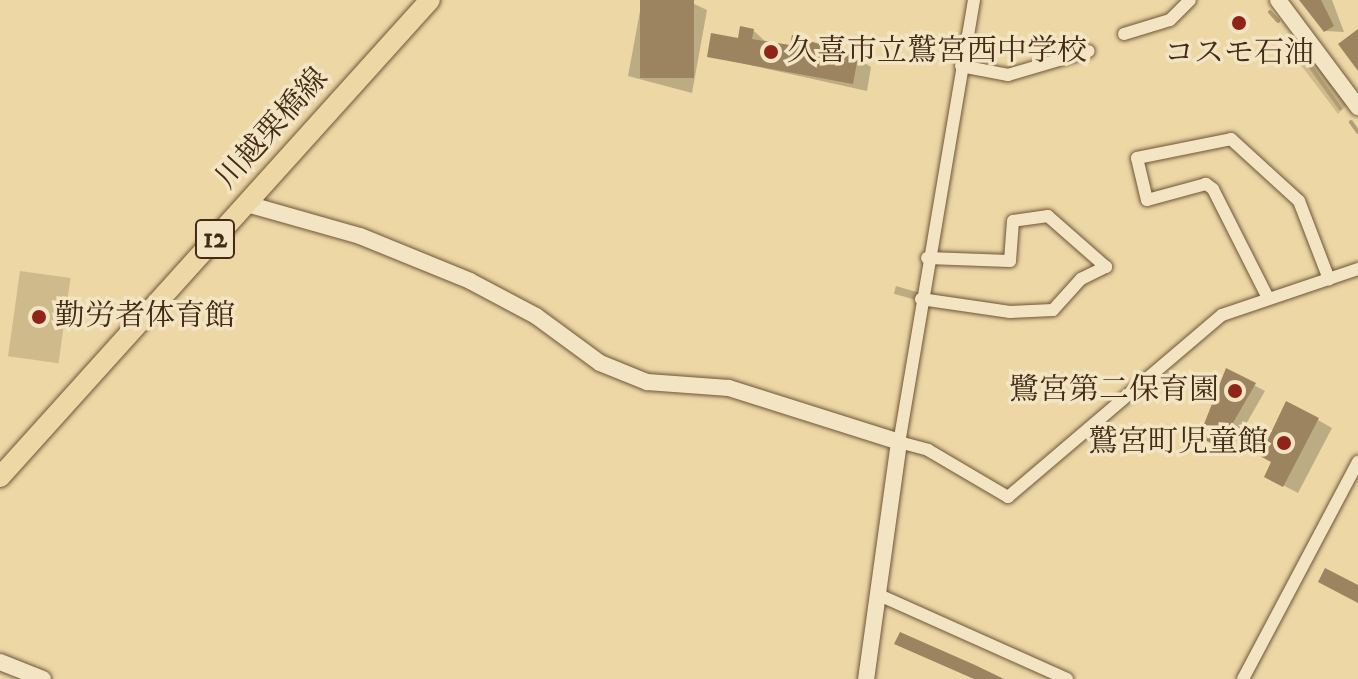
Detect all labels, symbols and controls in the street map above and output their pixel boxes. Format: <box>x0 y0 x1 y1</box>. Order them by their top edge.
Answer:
marker: コスモ石油 <box>1230 14 1248 32</box>
place label: 久喜市立鷲宮西中学校 <box>787 34 1087 70</box>
place label: コスモ石油 <box>1164 36 1314 72</box>
marker: 久喜市立鷲宮西中学校 <box>762 43 780 61</box>
street label: 川越栗橋線 <box>209 61 337 197</box>
road number: 12 <box>193 215 237 263</box>
place label: 勤労者体育館 <box>55 299 235 335</box>
marker: 勤労者体育館 <box>30 308 48 326</box>
place label: 鷺宮第二保育園 <box>1009 373 1219 409</box>
marker: 鷺宮第二保育園 <box>1226 382 1244 400</box>
place label: 鷲宮町児童館 <box>1088 425 1268 461</box>
marker: 鷲宮町児童館 <box>1275 434 1293 452</box>

